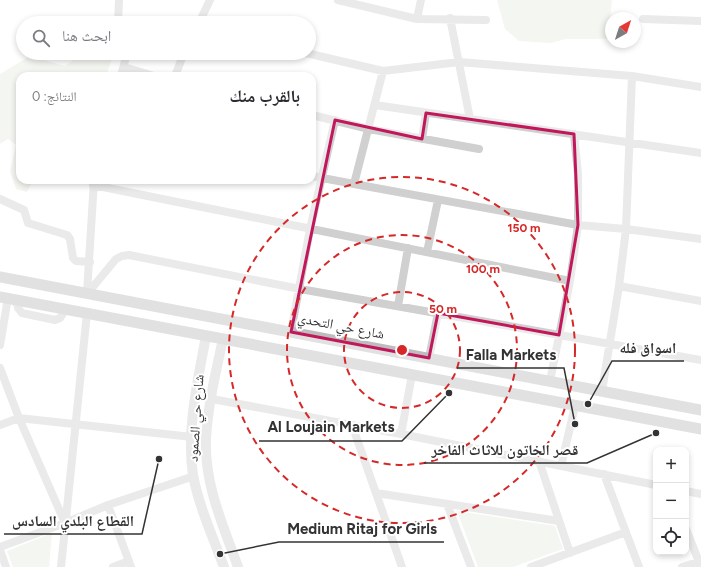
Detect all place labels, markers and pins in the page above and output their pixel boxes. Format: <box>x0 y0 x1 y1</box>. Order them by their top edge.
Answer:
callout: اسواق فله <box>612 334 684 361</box>
callout: Falla Markets <box>457 341 564 368</box>
centre of rings <box>395 343 409 357</box>
callout: Al Loujain Markets <box>259 414 402 441</box>
callout: قصر الخاتون للاثاث الفاخر <box>424 436 587 463</box>
callout: القطاع البلدي السادس <box>4 507 142 534</box>
callout: Medium Ritaj for Girls <box>279 515 444 542</box>

